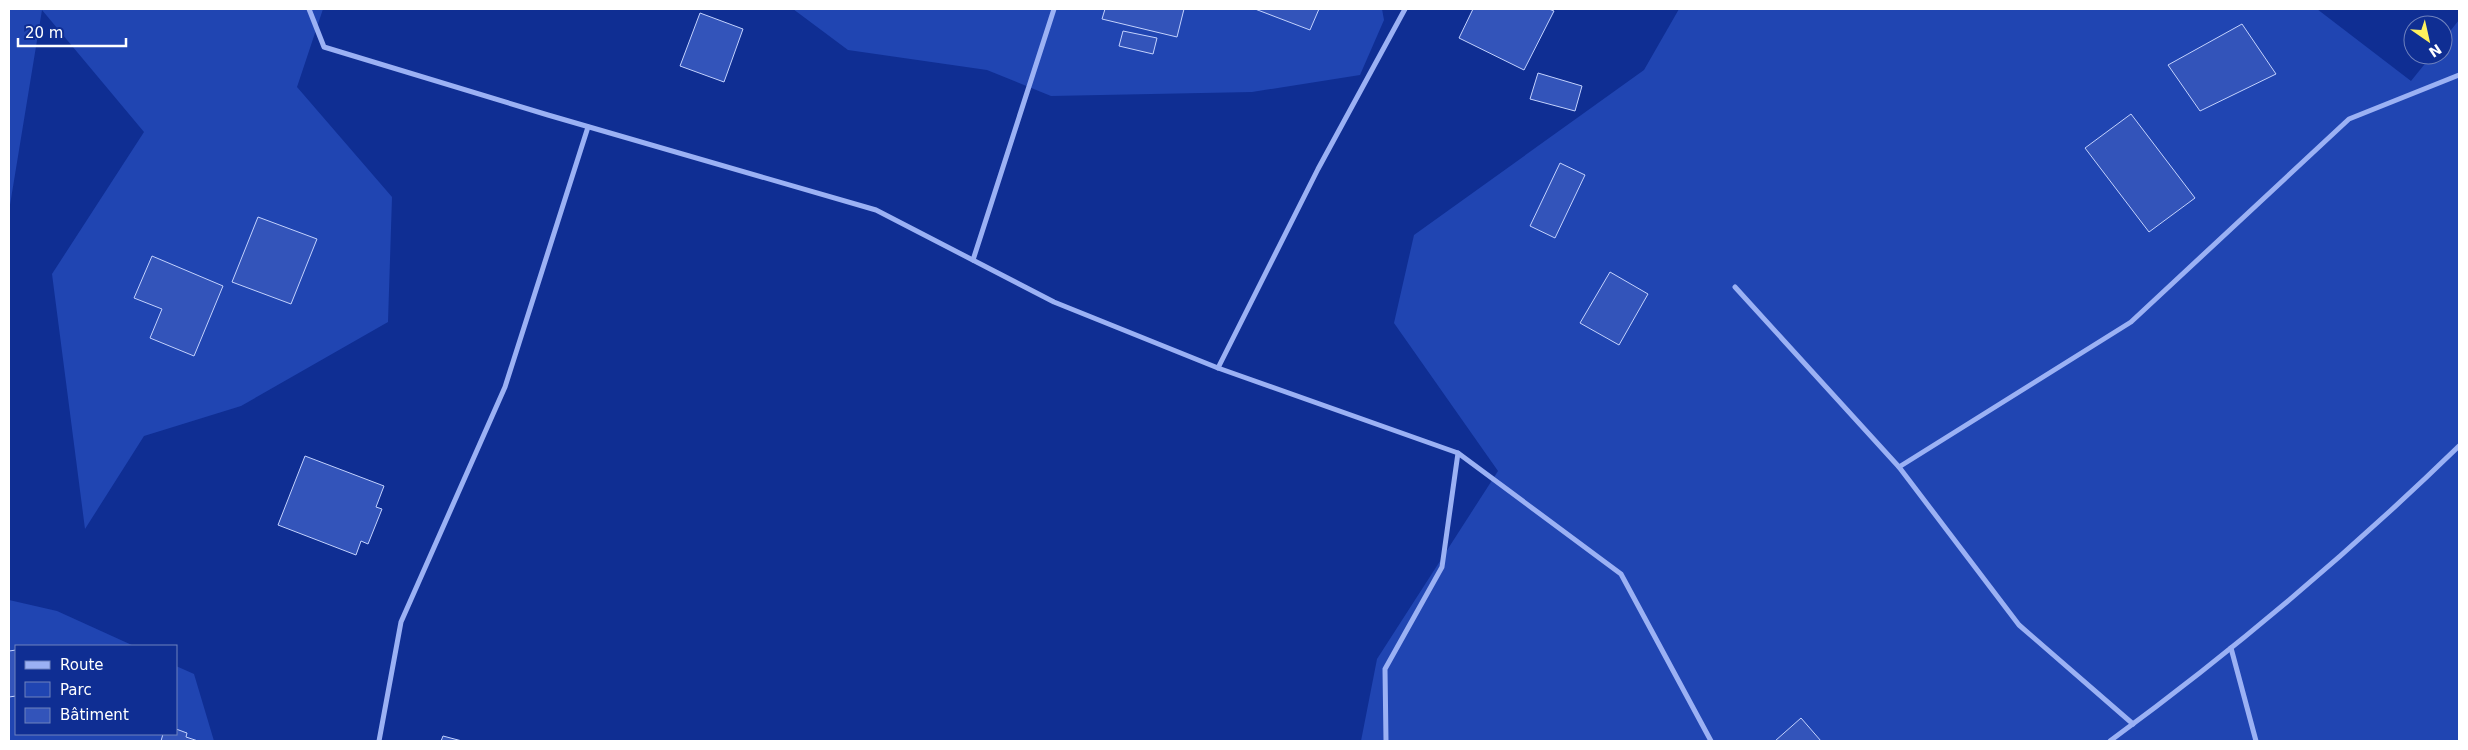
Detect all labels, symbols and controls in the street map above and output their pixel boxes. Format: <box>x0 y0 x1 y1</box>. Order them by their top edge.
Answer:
scale bar <box>18 15 125 47</box>
north arrow <box>2403 15 2453 65</box>
text: 20 m <box>25 24 63 42</box>
text: N <box>2426 41 2445 61</box>
legend <box>15 645 178 735</box>
text: Route <box>60 656 104 674</box>
text: Parc <box>60 681 92 699</box>
text: Bâtiment <box>60 706 129 724</box>

